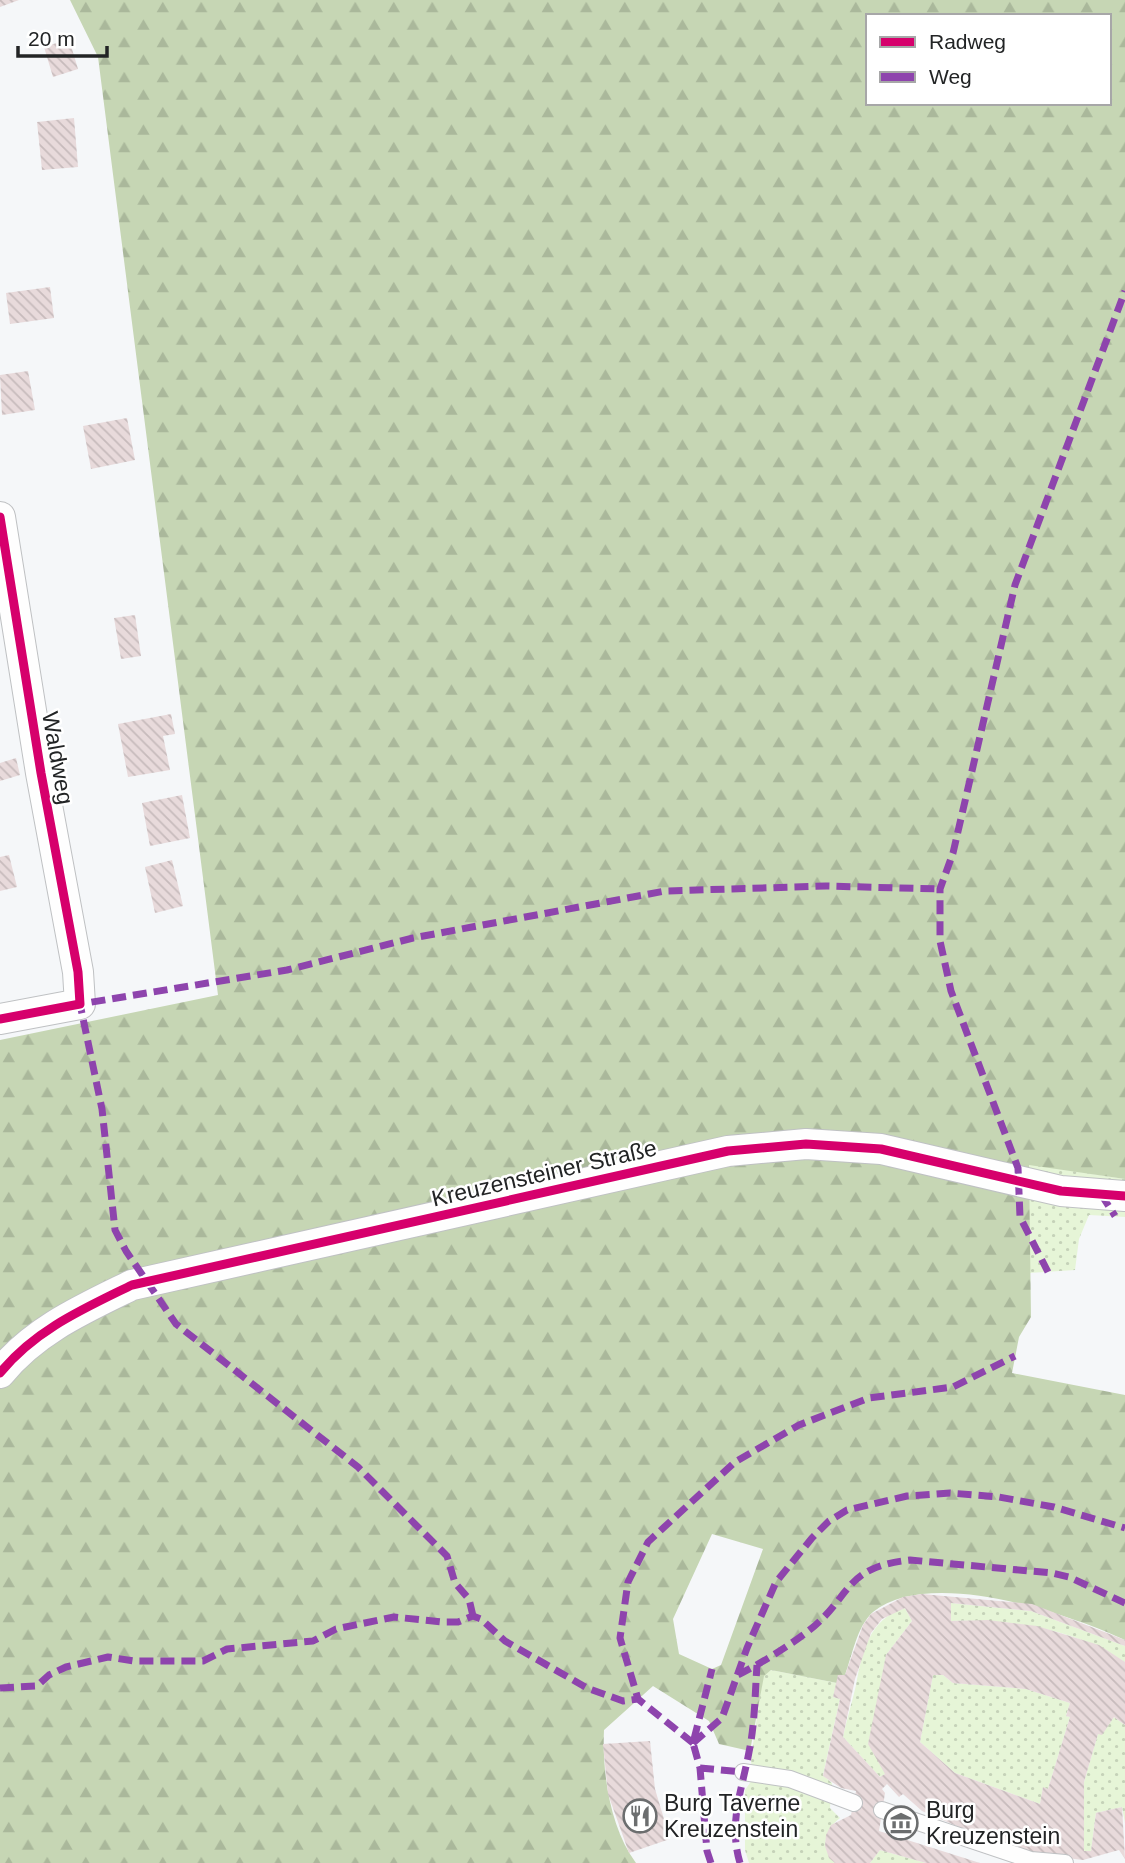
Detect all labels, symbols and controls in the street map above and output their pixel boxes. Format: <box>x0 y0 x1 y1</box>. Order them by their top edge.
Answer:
scale bar <box>18 14 107 58</box>
legend <box>866 14 1111 105</box>
text: 20 m <box>28 27 75 50</box>
text: Radweg <box>929 30 1006 53</box>
text: Weg <box>929 65 972 88</box>
street label: Waldweg <box>37 710 79 806</box>
street label: Kreuzensteiner Straße <box>429 1134 659 1212</box>
place label: Burg Taverne Kreuzenstein <box>664 1790 800 1842</box>
restaurant icon: Burg Taverne Kreuzenstein <box>621 1797 659 1835</box>
place label: Burg Kreuzenstein <box>926 1797 1060 1849</box>
museum icon: Burg Kreuzenstein <box>882 1804 920 1842</box>

